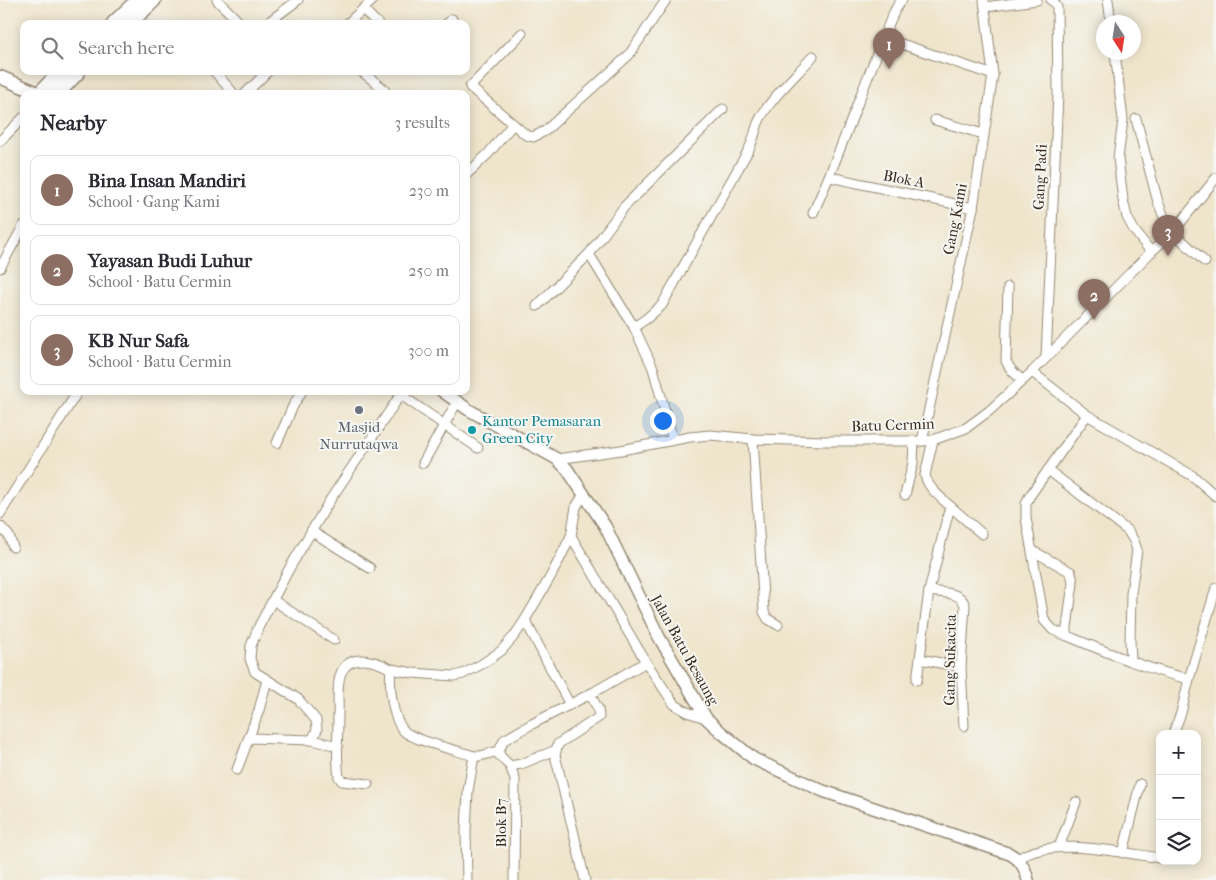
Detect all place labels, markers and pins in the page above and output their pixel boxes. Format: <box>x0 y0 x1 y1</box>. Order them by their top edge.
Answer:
pin: 1 <box>873 28 905 69</box>
pin: 3 <box>1152 215 1184 256</box>
pin: 2 <box>1078 279 1110 320</box>
marker: Masjid Nurrutaqwa <box>353 404 365 416</box>
place label: Kantor Pemasaran Green City <box>482 412 601 447</box>
place label: Masjid Nurrutaqwa <box>320 418 399 453</box>
marker: Kantor Pemasaran Green City <box>466 424 478 436</box>

